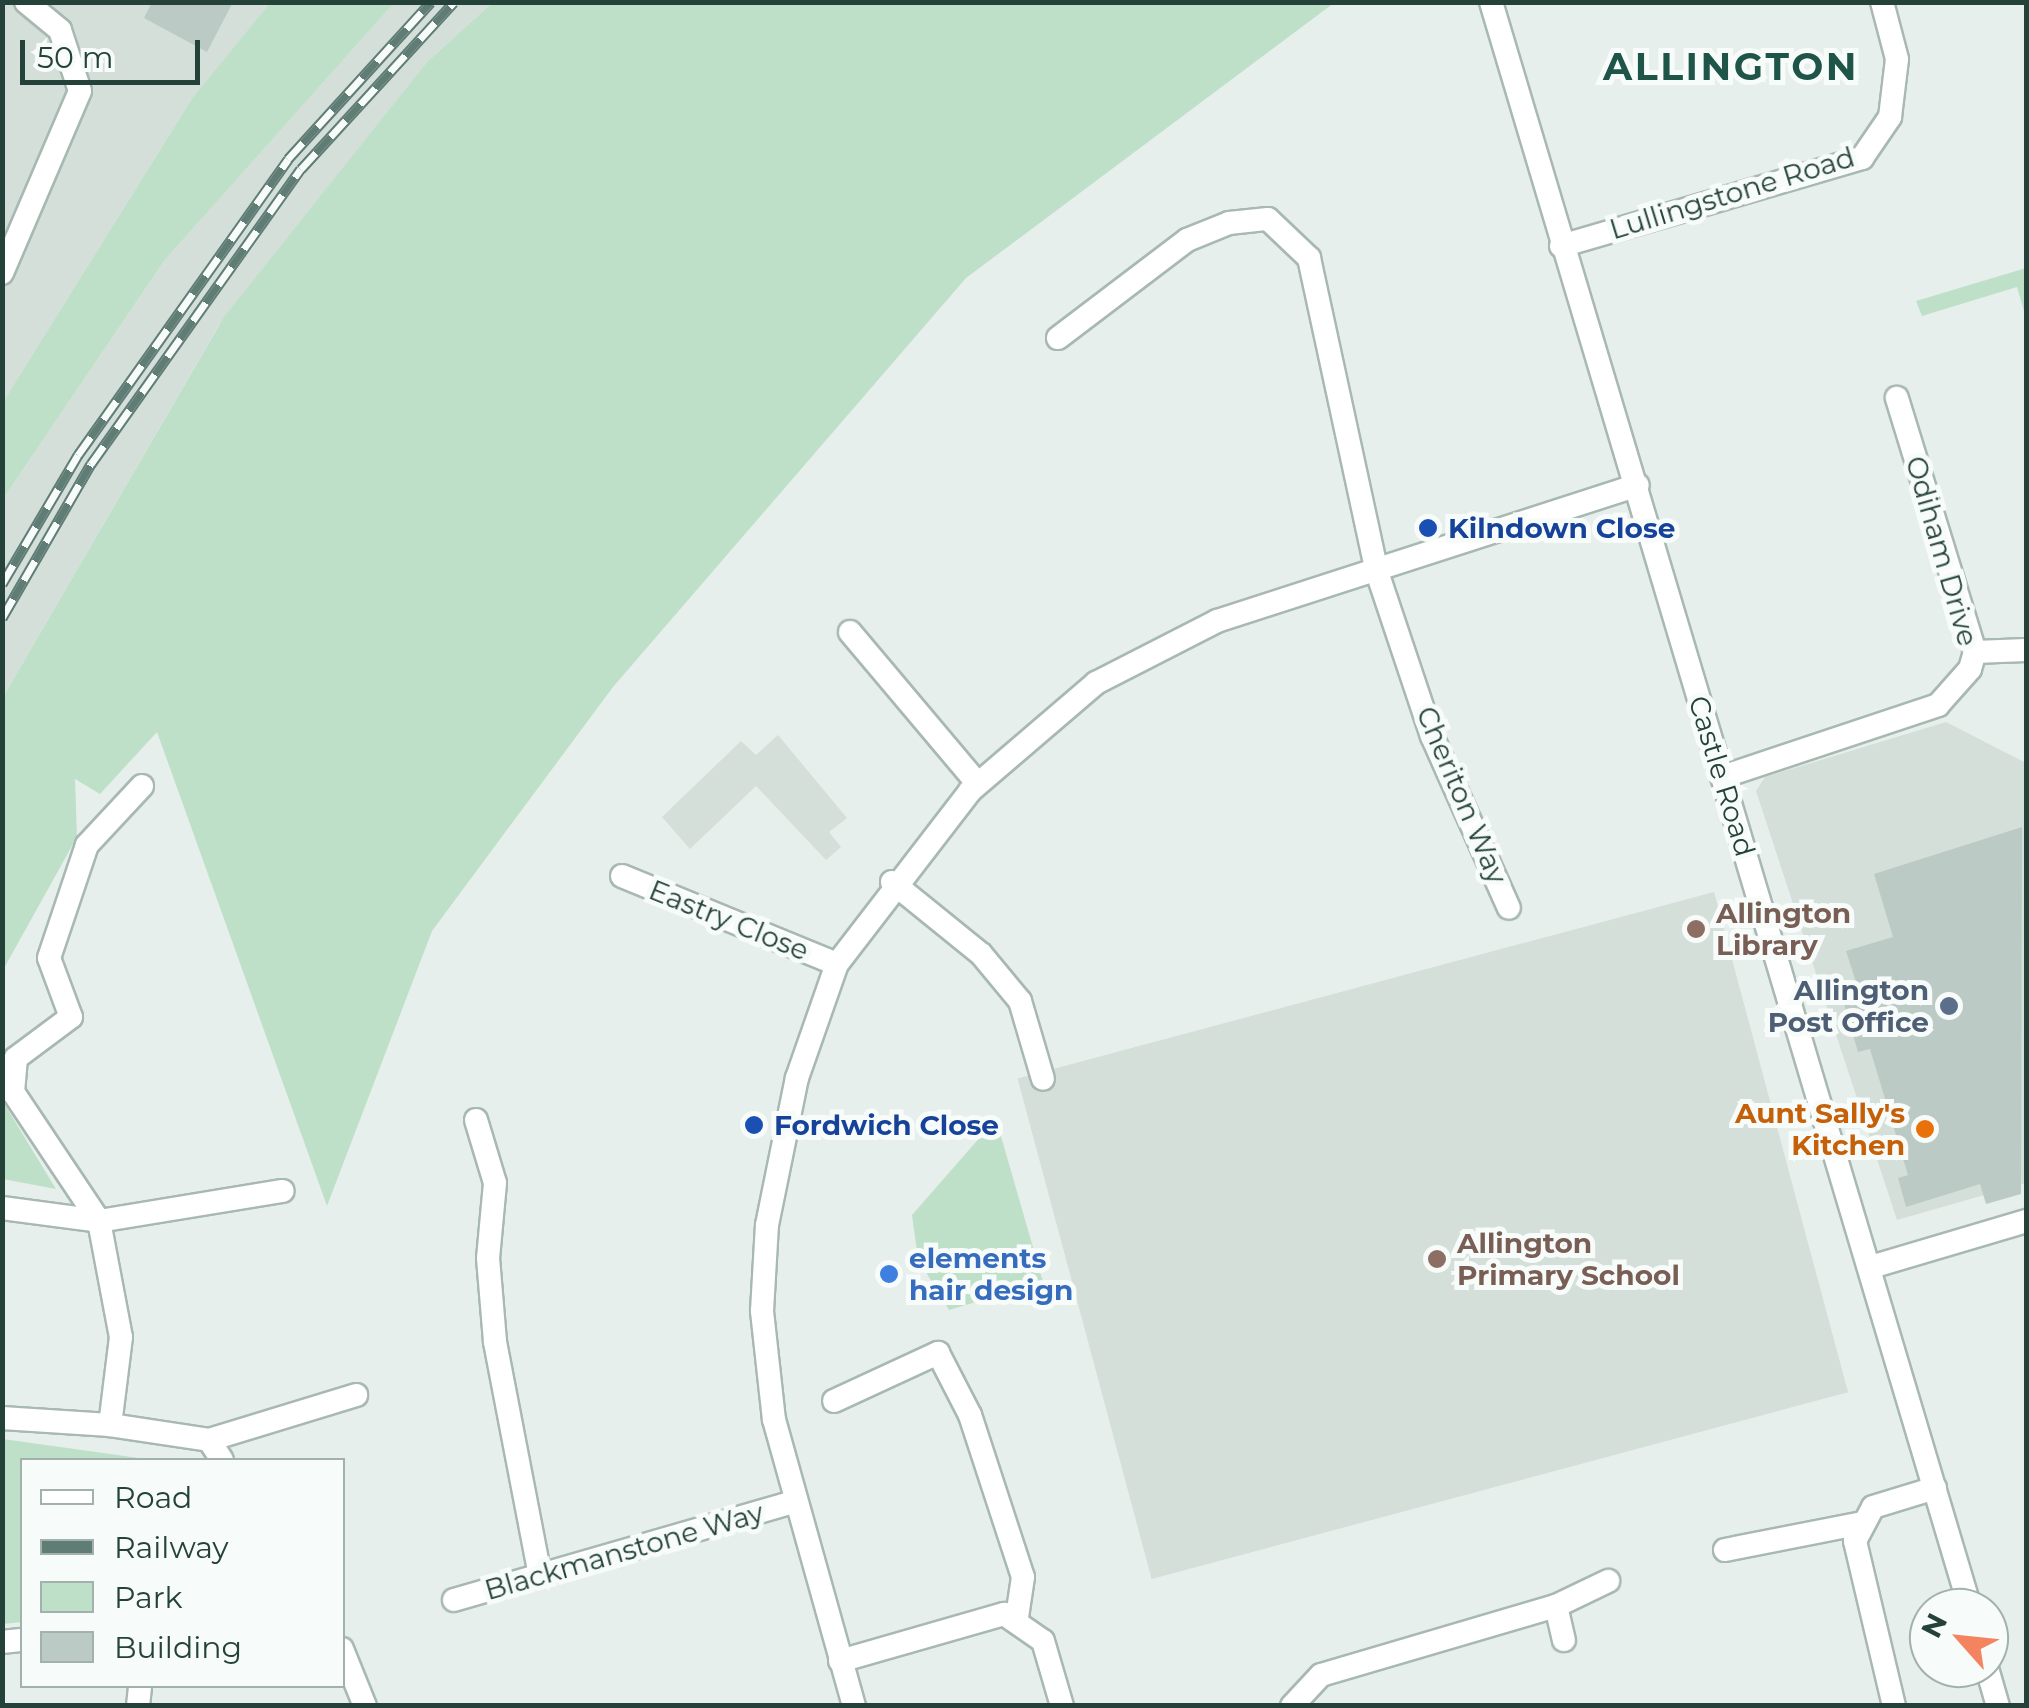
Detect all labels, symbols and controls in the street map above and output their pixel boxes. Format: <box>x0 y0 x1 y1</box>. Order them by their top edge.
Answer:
scale bar <box>25 20 205 82</box>
text: 50 m <box>37 39 114 76</box>
district label: ALLINGTON <box>1603 44 1859 90</box>
street label: Lullingstone Road <box>1606 140 1858 246</box>
street label: Odiham Drive <box>1899 452 1985 650</box>
place label: Kilndown Close <box>1448 511 1675 545</box>
marker: Kilndown Close <box>1417 517 1439 539</box>
street label: Castle Road <box>1682 692 1762 860</box>
street label: Cheriton Way <box>1410 701 1514 889</box>
street label: Eastry Close <box>644 873 814 967</box>
place label: Allington Library <box>1716 896 1851 962</box>
marker: Allington Library <box>1685 918 1707 940</box>
place label: Allington Post Office <box>1768 973 1929 1039</box>
marker: Allington Post Office <box>1938 995 1960 1017</box>
place label: Aunt Sally's Kitchen <box>1735 1096 1905 1162</box>
place label: Fordwich Close <box>774 1108 999 1142</box>
marker: Fordwich Close <box>743 1114 765 1136</box>
marker: Aunt Sally's Kitchen <box>1914 1118 1936 1140</box>
place label: Allington Primary School <box>1457 1226 1680 1292</box>
place label: elements hair design <box>909 1241 1073 1307</box>
marker: Allington Primary School <box>1426 1248 1448 1270</box>
marker: elements hair design <box>878 1263 900 1285</box>
legend <box>20 1458 345 1688</box>
text: Road <box>114 1479 192 1516</box>
street label: Blackmanstone Way <box>481 1495 767 1607</box>
text: Railway <box>114 1529 229 1566</box>
text: Park <box>114 1579 183 1616</box>
north arrow <box>1909 1588 2009 1688</box>
text: N <box>1914 1607 1954 1643</box>
text: Building <box>114 1629 242 1666</box>

